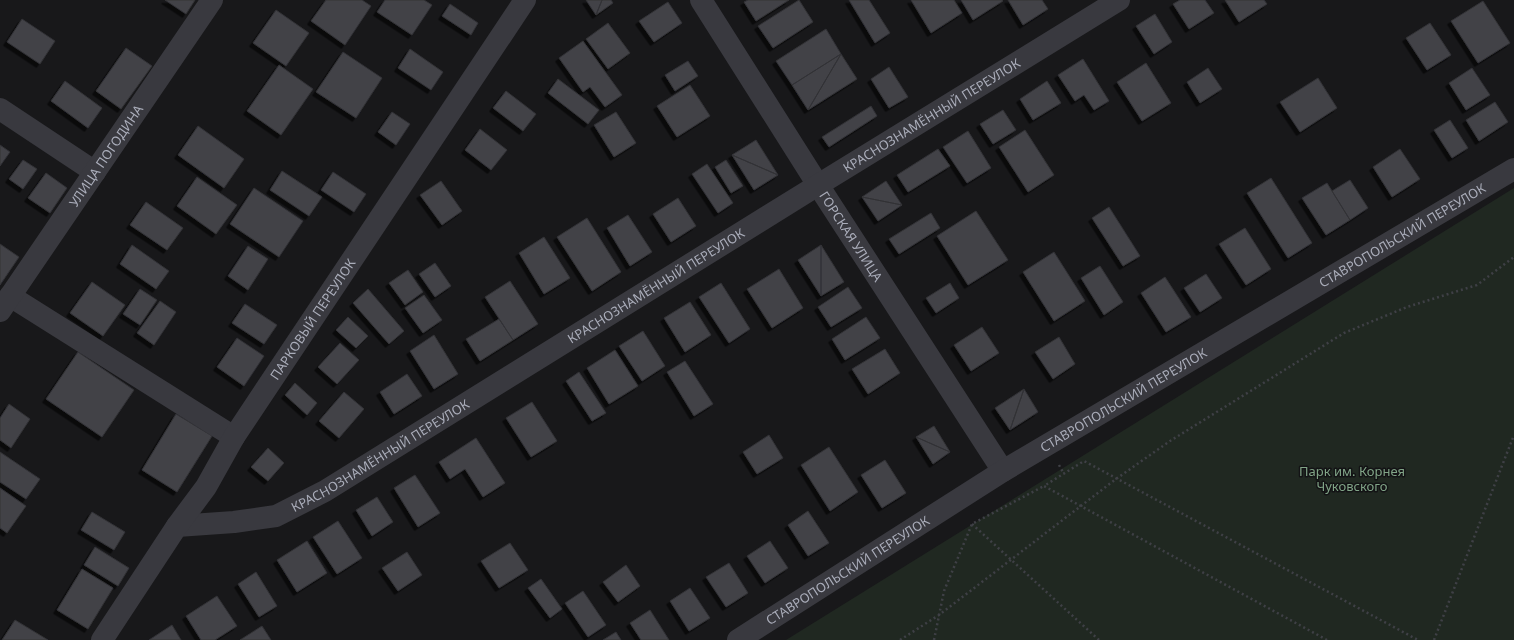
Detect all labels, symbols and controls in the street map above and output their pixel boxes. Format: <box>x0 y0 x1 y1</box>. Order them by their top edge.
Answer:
street label: КРАСНОЗНАМЁННЫЙ ПЕРЕУЛОК <box>839 54 1024 177</box>
street label: УЛИЦА ПОГОДИНА <box>65 100 147 210</box>
street label: СТАВРОПОЛЬСКИЙ ПЕРЕУЛОК <box>1315 179 1489 291</box>
street label: ГОРСКАЯ УЛИЦА <box>815 188 887 286</box>
street label: КРАСНОЗНАМЁННЫЙ ПЕРЕУЛОК <box>564 224 748 347</box>
street label: ПАРКОВЫЙ ПЕРЕУЛОК <box>266 255 359 383</box>
street label: СТАВРОПОЛЬСКИЙ ПЕРЕУЛОК <box>1037 344 1210 456</box>
street label: КРАСНОЗНАМЁННЫЙ ПЕРЕУЛОК <box>288 395 472 516</box>
park label: Парк им. Корнея Чуковского <box>1299 462 1405 495</box>
street label: СТАВРОПОЛЬСКИЙ ПЕРЕУЛОК <box>762 511 933 629</box>

